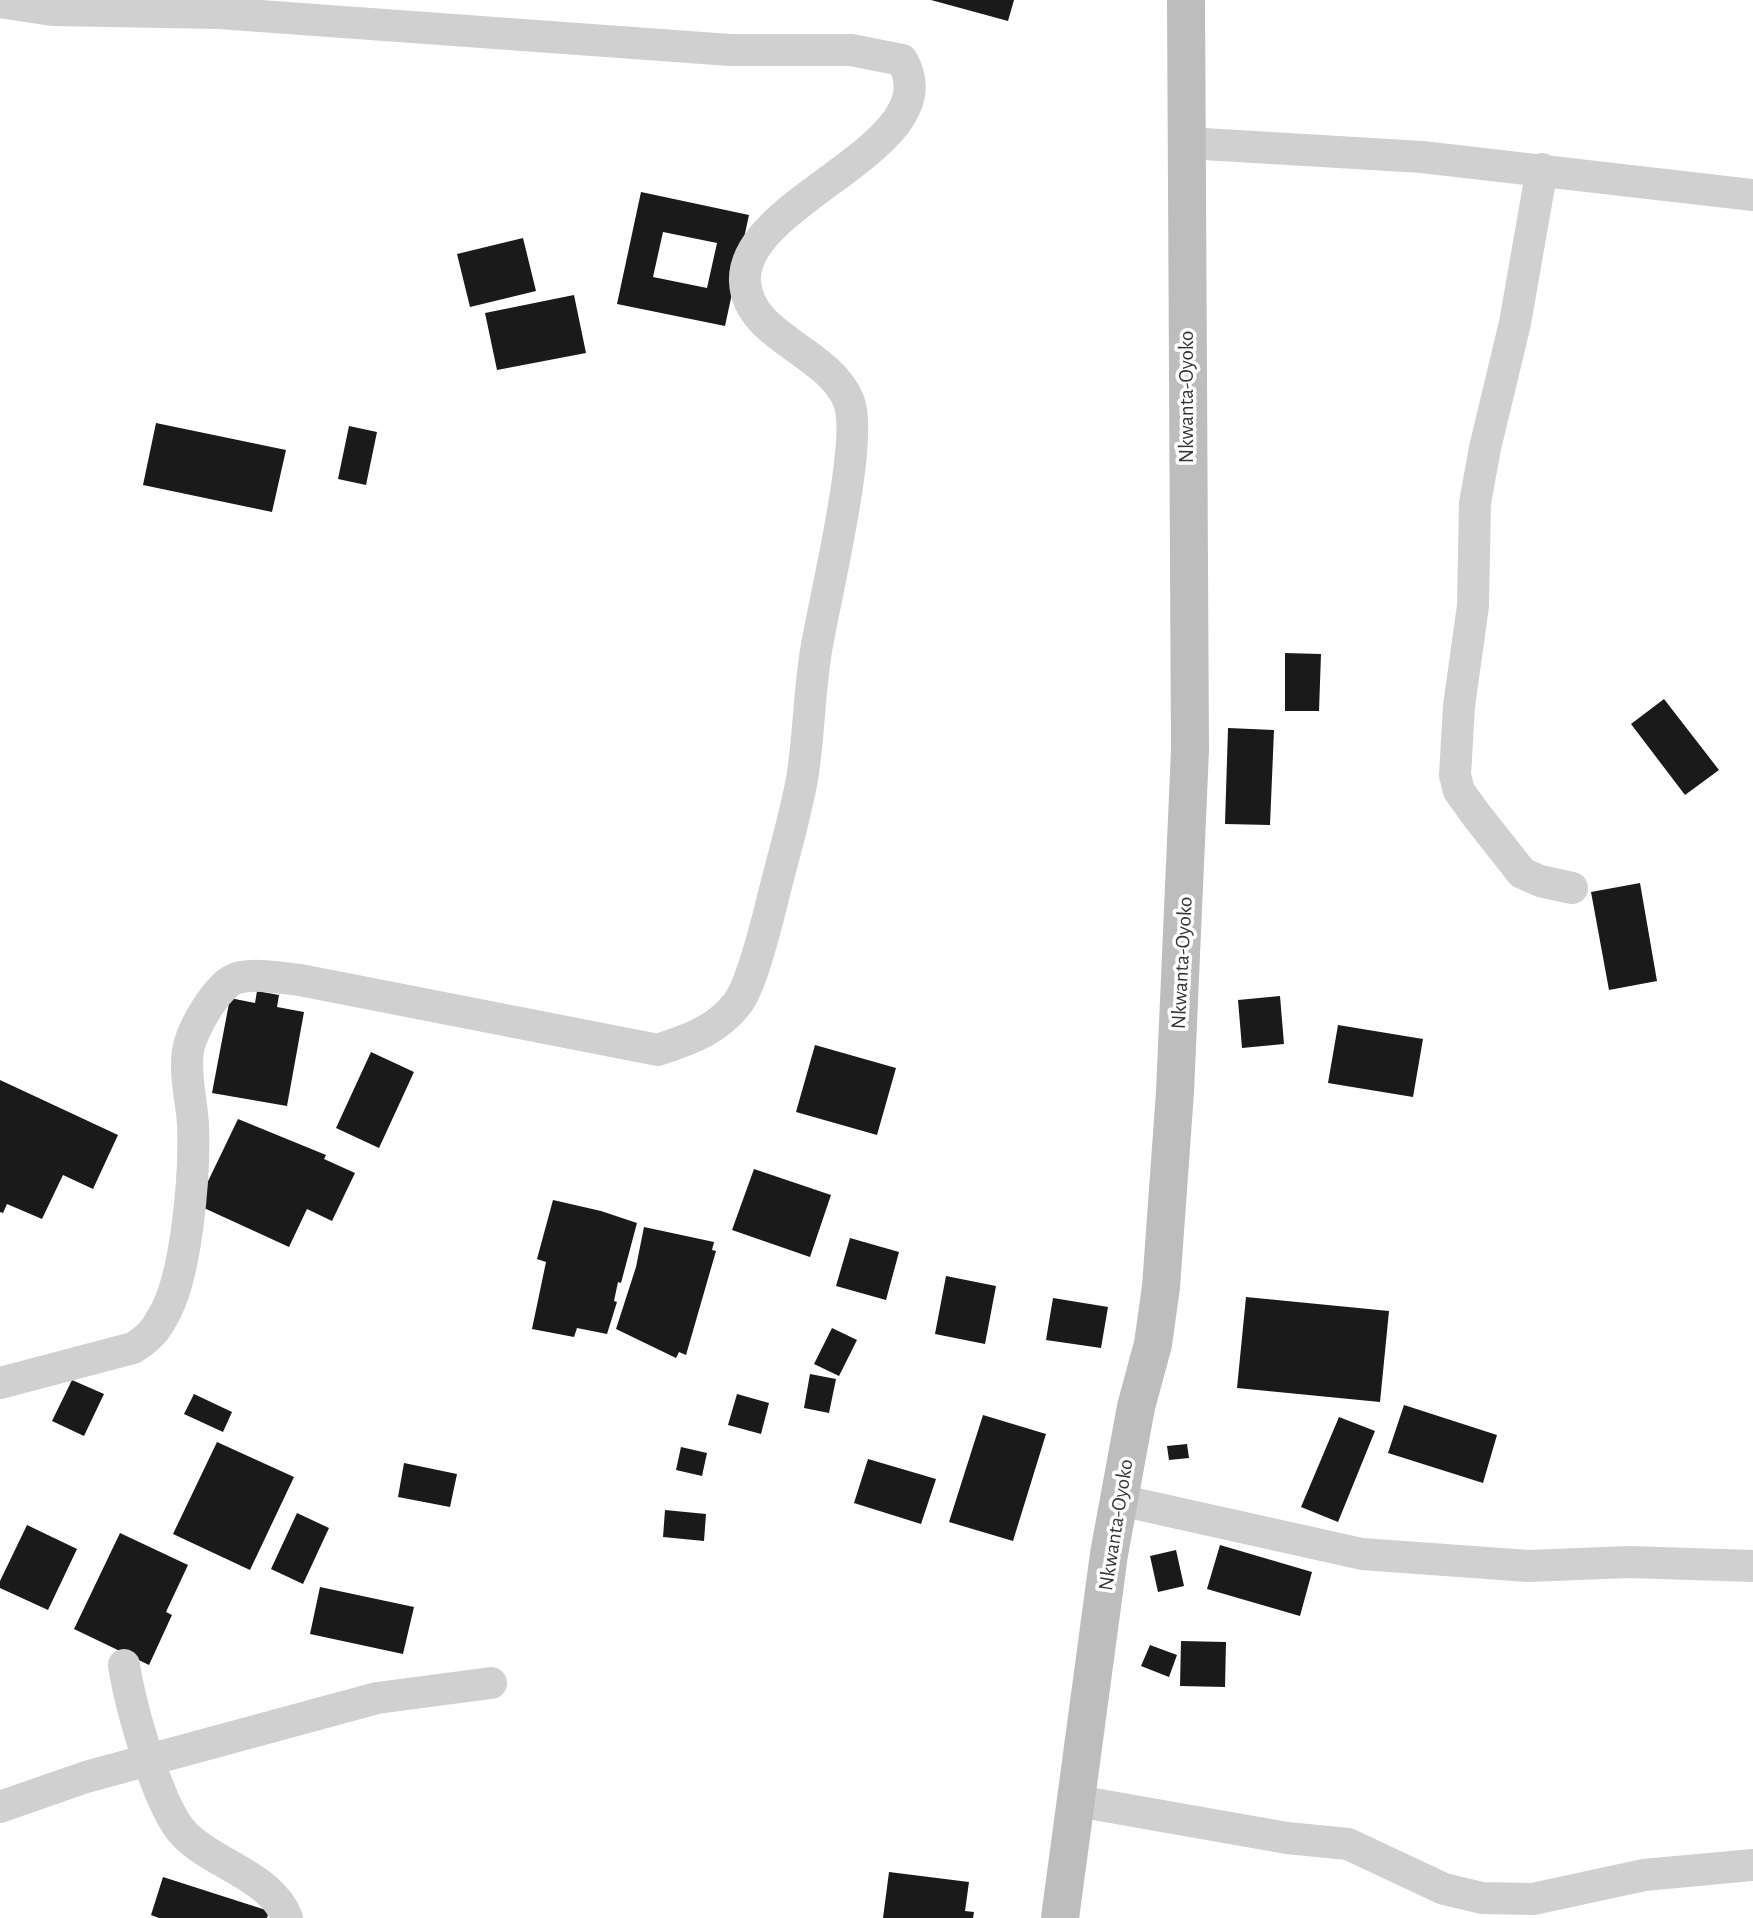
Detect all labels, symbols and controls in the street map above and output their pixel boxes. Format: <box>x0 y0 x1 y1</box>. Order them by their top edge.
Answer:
street label: Nkwanta-Oyoko <box>1174 331 1200 463</box>
street label: Nkwanta-Oyoko <box>1166 896 1198 1030</box>
street label: Nkwanta-Oyoko <box>1093 1457 1139 1593</box>

